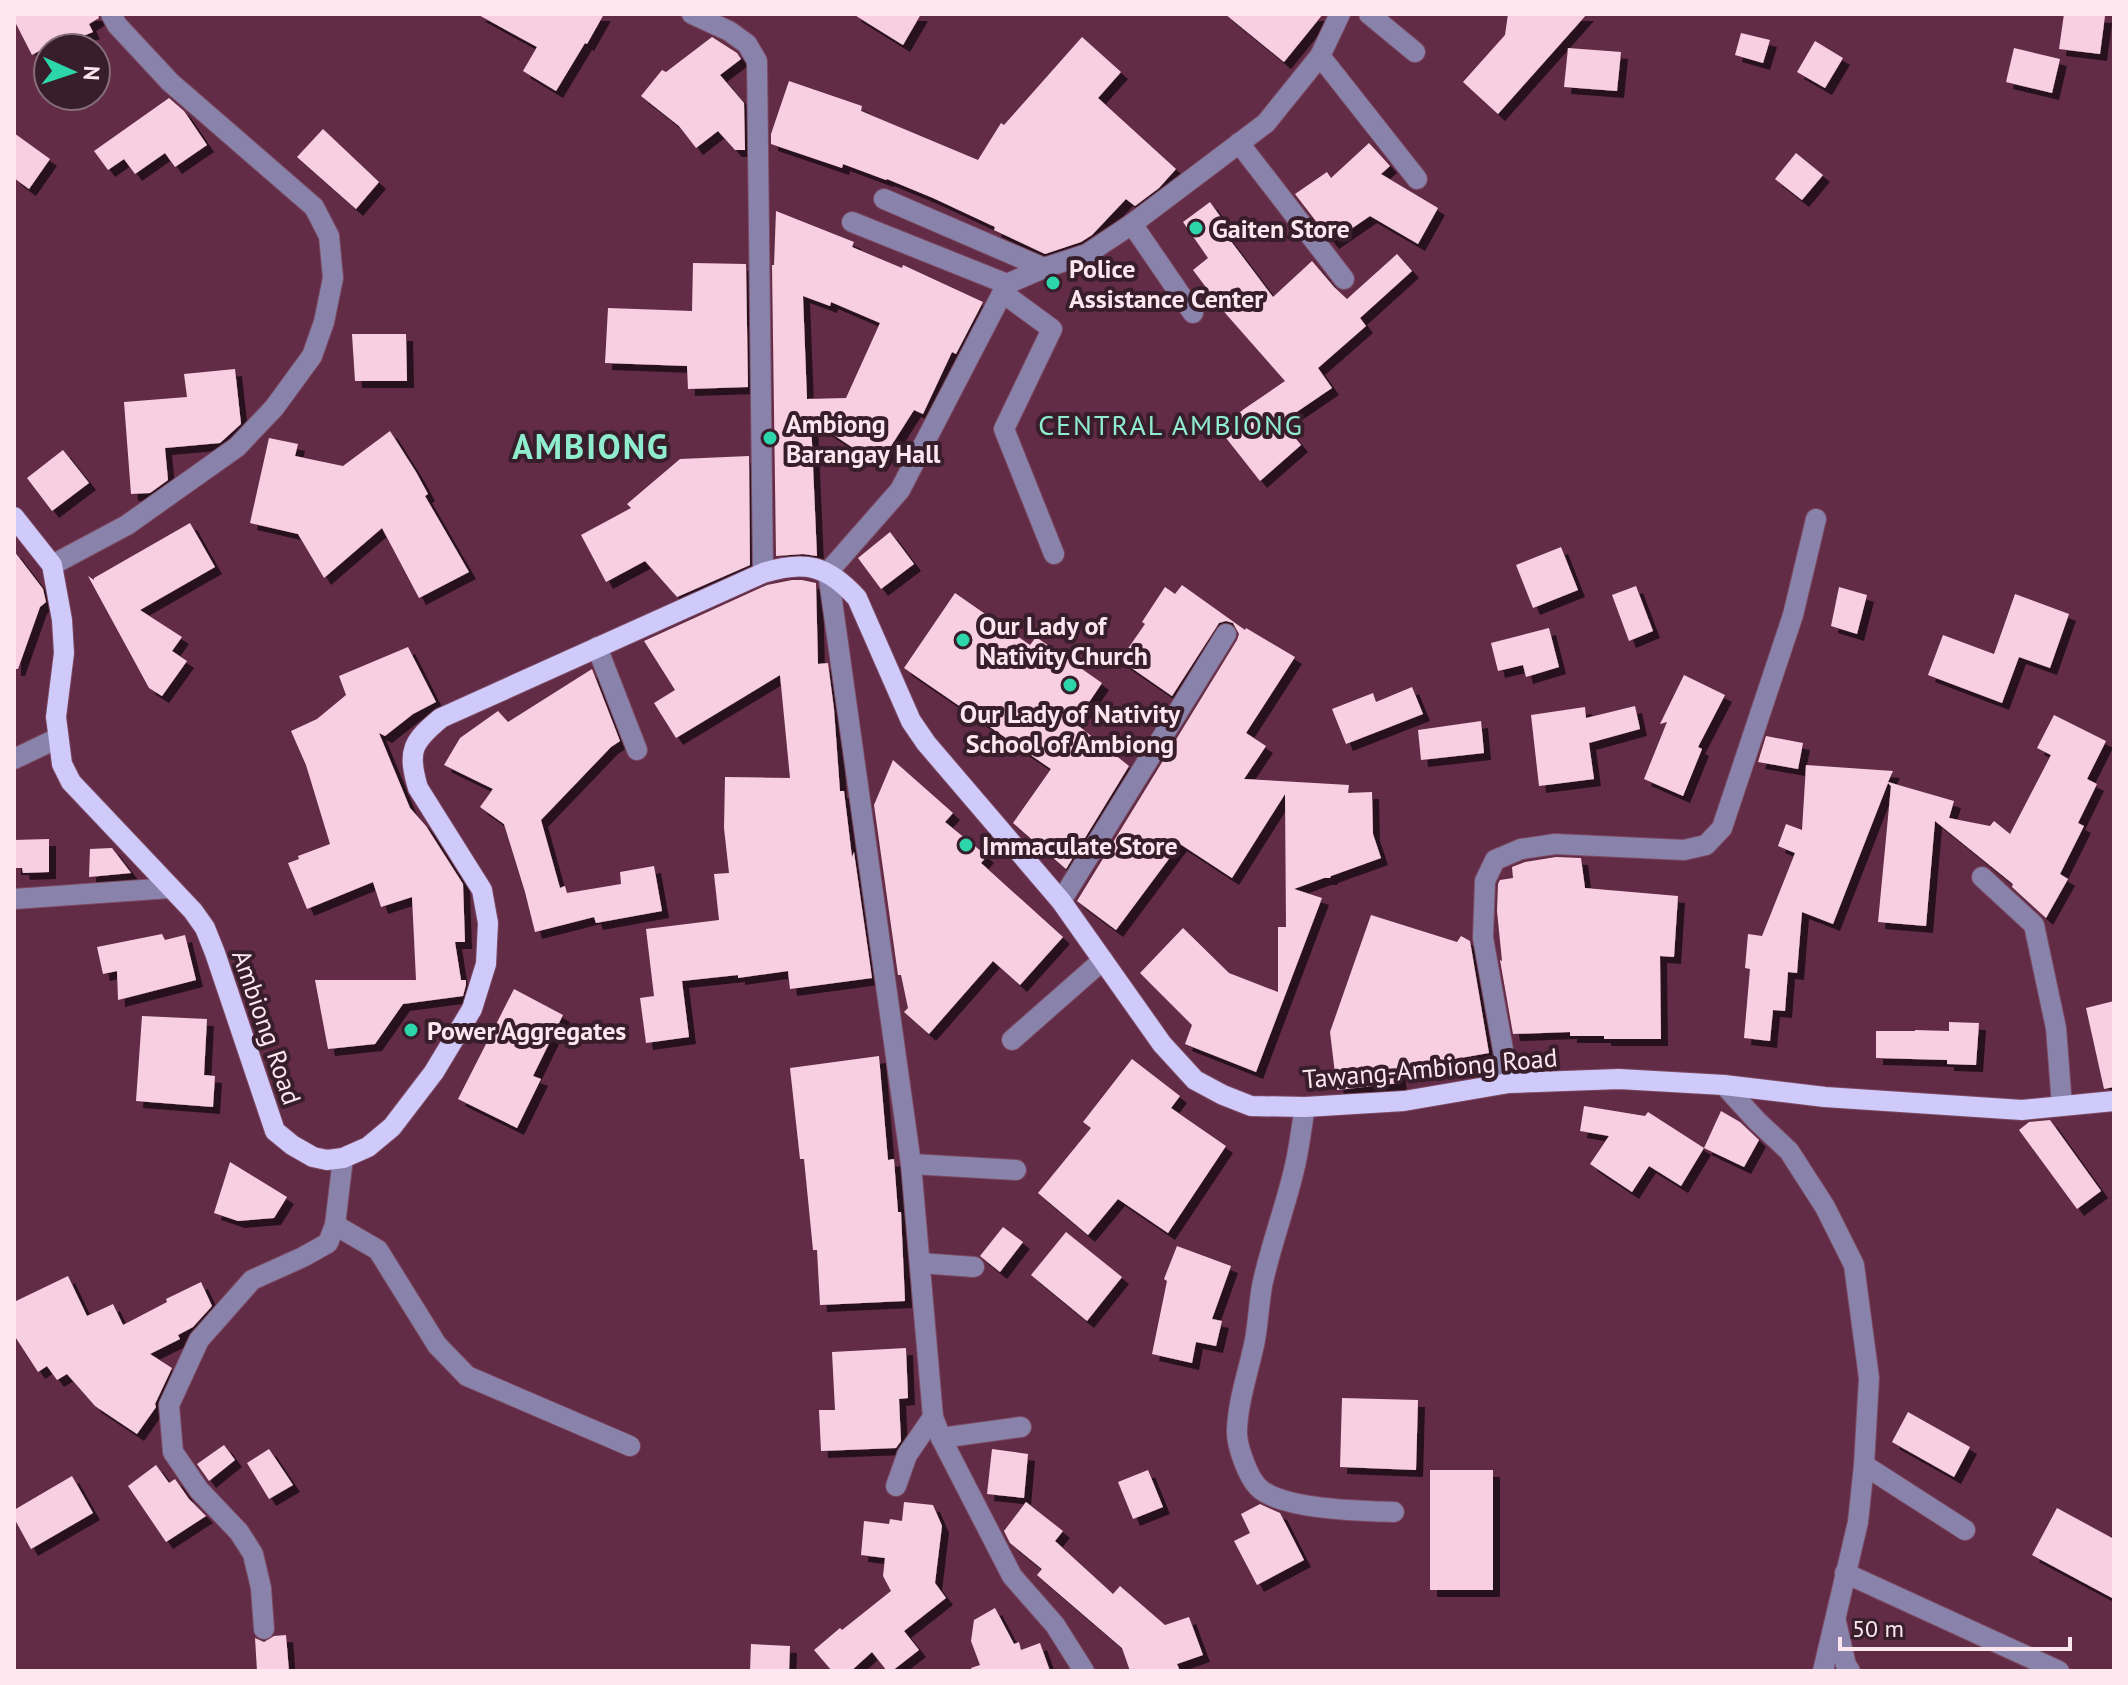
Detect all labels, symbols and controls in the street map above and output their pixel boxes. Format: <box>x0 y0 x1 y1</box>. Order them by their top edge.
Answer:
north arrow <box>32 32 112 112</box>
text: N <box>78 65 106 81</box>
place label: Gaiten Store <box>1212 212 1350 245</box>
marker: Gaiten Store <box>1187 219 1205 237</box>
place label: Police Assistance Center <box>1069 252 1264 315</box>
marker: Police Assistance Center <box>1044 274 1062 292</box>
district label: CENTRAL AMBIONG <box>1038 406 1304 443</box>
place label: Ambiong Barangay Hall <box>786 407 941 470</box>
district label: AMBIONG <box>512 424 670 468</box>
marker: Ambiong Barangay Hall <box>761 429 779 447</box>
place label: Our Lady of Nativity Church <box>979 609 1148 672</box>
marker: Our Lady of Nativity Church <box>954 631 972 649</box>
marker: Our Lady of Nativity School of Ambiong <box>1061 676 1079 694</box>
place label: Our Lady of Nativity School of Ambiong <box>960 697 1181 760</box>
place label: Immaculate Store <box>982 829 1178 862</box>
marker: Immaculate Store <box>957 836 975 854</box>
street label: Ambiong Road <box>225 945 309 1109</box>
place label: Power Aggregates <box>427 1014 626 1047</box>
marker: Power Aggregates <box>402 1021 420 1039</box>
street label: Tawang-Ambiong Road <box>1301 1040 1559 1096</box>
scale bar <box>1840 1601 2070 1651</box>
text: 50 m <box>1852 1613 1904 1644</box>

